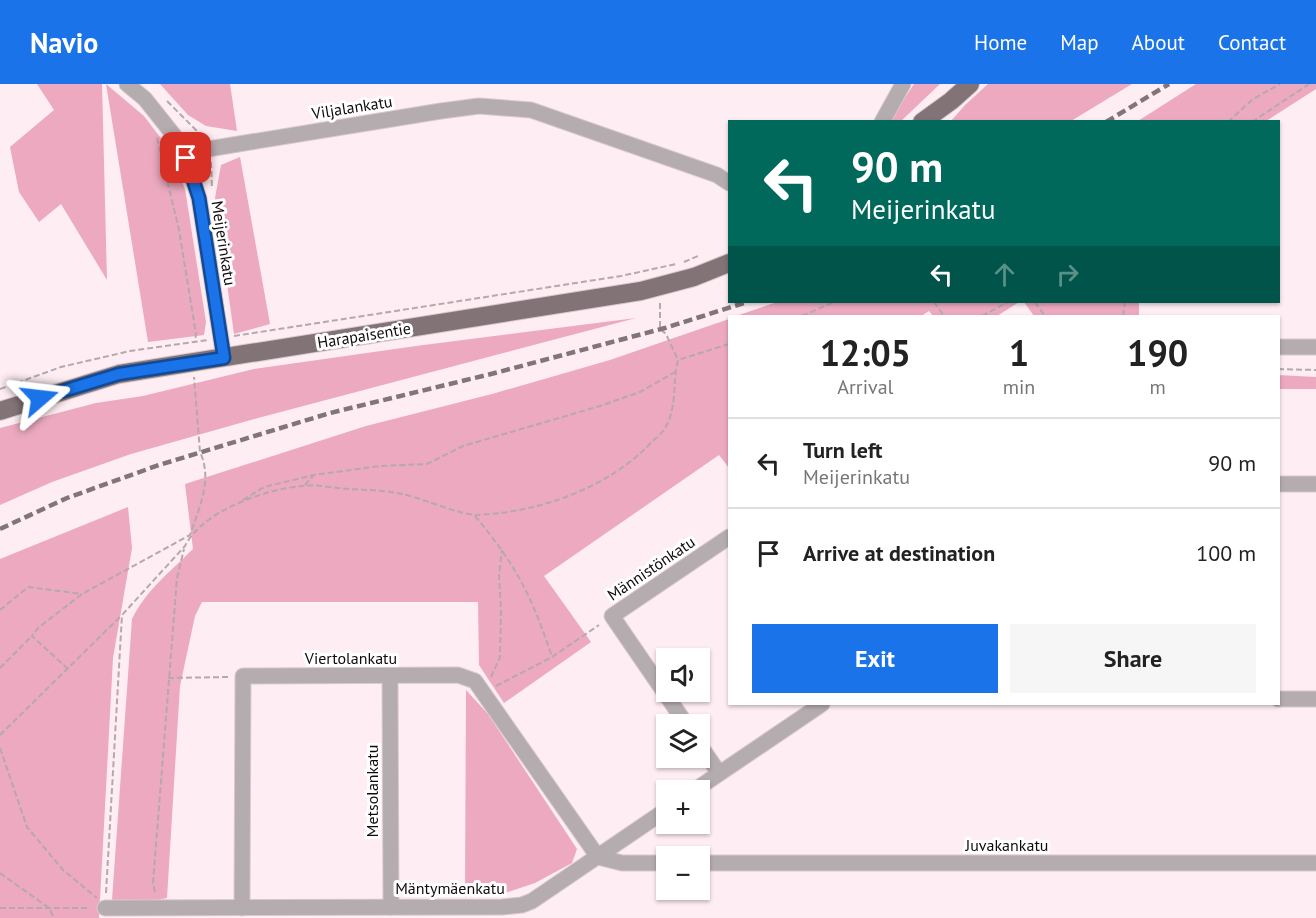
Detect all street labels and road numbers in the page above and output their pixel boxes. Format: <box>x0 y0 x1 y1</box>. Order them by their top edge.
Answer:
street label: Viljalankatu <box>309 91 394 123</box>
street label: Meijerinkatu <box>207 199 241 287</box>
street label: Harapaisentie <box>316 318 412 352</box>
street label: Männistönkatu <box>603 531 699 605</box>
street label: Viertolankatu <box>304 648 397 668</box>
street label: Metsolankatu <box>362 745 382 837</box>
street label: Juvakankatu <box>965 835 1048 855</box>
street label: Mäntymäenkatu <box>395 878 505 898</box>

